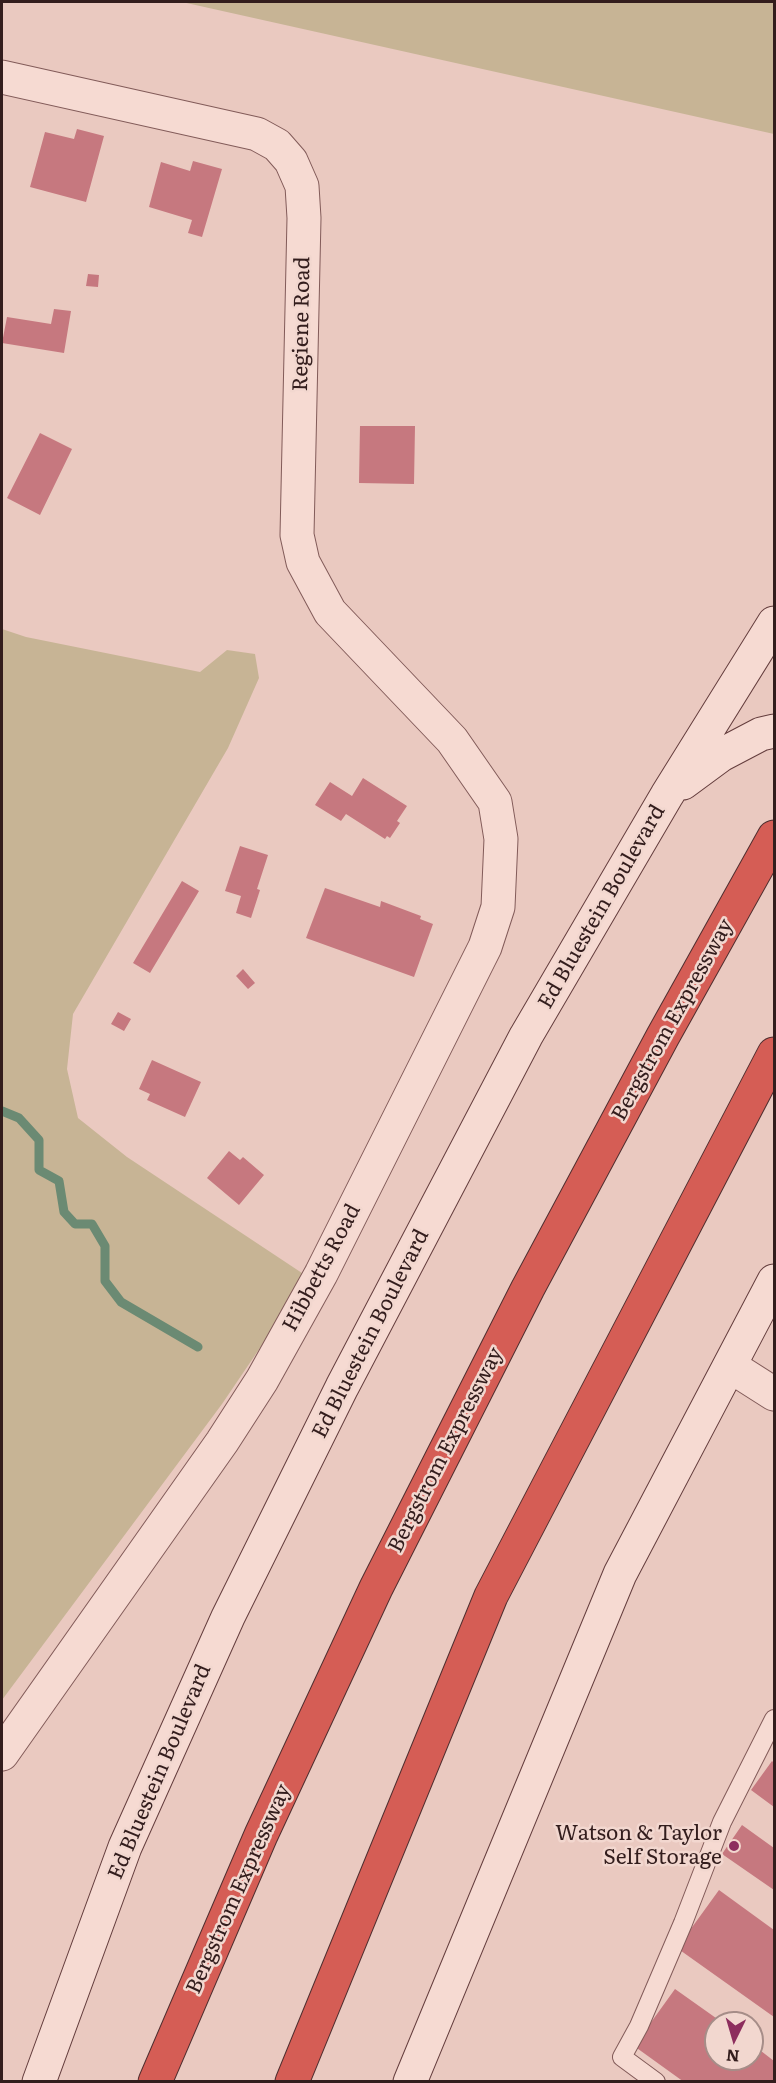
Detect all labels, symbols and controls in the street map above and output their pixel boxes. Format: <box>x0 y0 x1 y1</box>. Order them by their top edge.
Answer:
street label: Regiene Road <box>288 256 316 392</box>
street label: Ed Bluestein Boulevard <box>533 801 671 1013</box>
street label: Bergstrom Expressway <box>607 915 739 1125</box>
street label: Hibbetts Road <box>278 1200 366 1336</box>
street label: Ed Bluestein Boulevard <box>307 1225 435 1443</box>
street label: Bergstrom Expressway <box>383 1343 509 1557</box>
street label: Ed Bluestein Boulevard <box>103 1661 217 1883</box>
street label: Bergstrom Expressway <box>181 1780 297 1998</box>
place label: Watson & Taylor Self Storage <box>555 1821 722 1871</box>
marker: Watson & Taylor Self Storage <box>727 1839 741 1853</box>
north arrow <box>704 2011 764 2071</box>
text: N <box>725 2044 740 2069</box>

